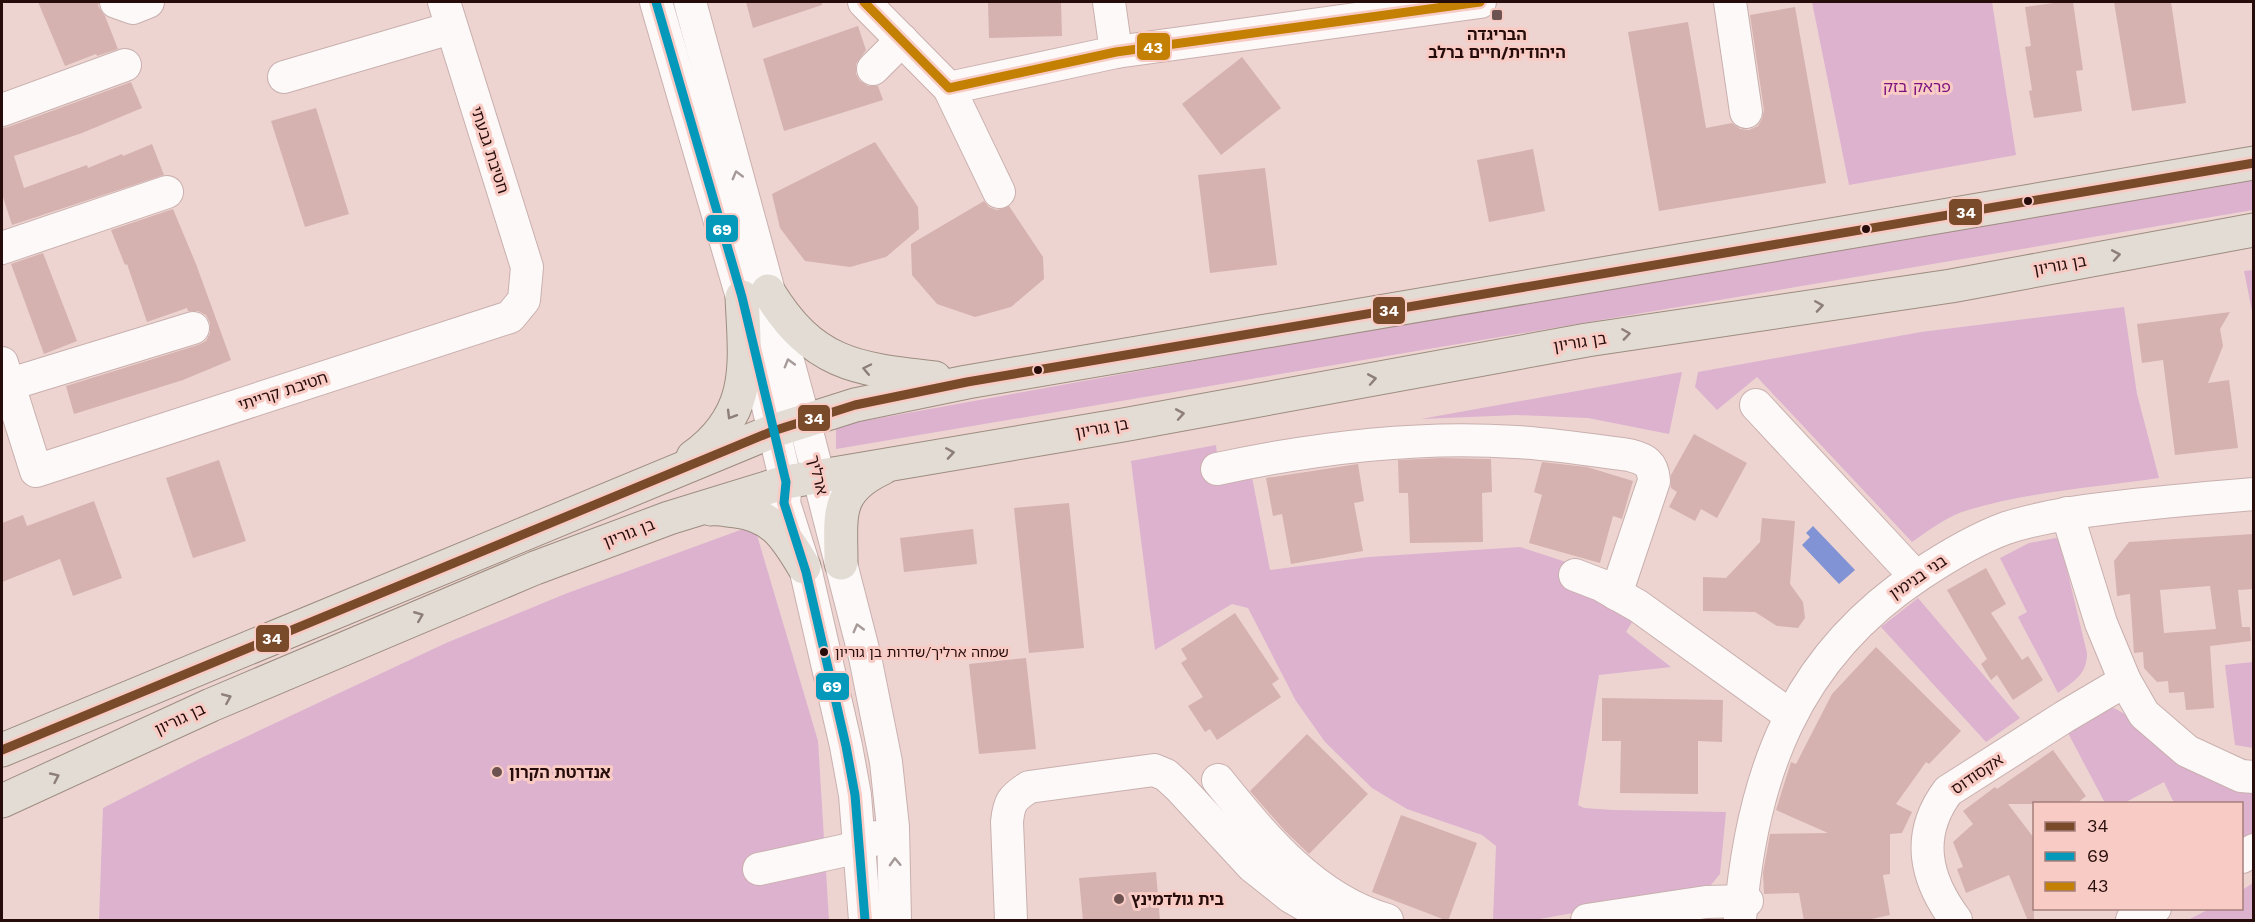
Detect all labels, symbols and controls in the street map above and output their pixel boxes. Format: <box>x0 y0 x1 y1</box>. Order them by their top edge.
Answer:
marker: הבריגדה היהודית/חיים ברלב <box>1490 8 1504 22</box>
place label: הבריגדה היהודית/חיים ברלב <box>1428 25 1566 62</box>
line badge: 43 <box>1136 32 1171 61</box>
text: 43 <box>1143 38 1163 57</box>
park label: פראק בזק <box>1883 77 1951 96</box>
street label: חטיבת גבעתי <box>467 104 513 196</box>
one-way arrow <box>732 171 744 181</box>
unlabelled marker <box>2022 195 2034 207</box>
line badge: 34 <box>1948 198 1983 226</box>
text: 34 <box>1956 203 1976 222</box>
line badge: 69 <box>705 214 739 243</box>
text: 69 <box>712 220 732 239</box>
unlabelled marker <box>1860 223 1872 235</box>
one-way arrow <box>2110 249 2120 262</box>
street label: בן גוריון <box>2032 251 2088 279</box>
line badge: 34 <box>1372 296 1406 325</box>
text: 34 <box>1379 301 1399 320</box>
one-way arrow <box>1814 301 1824 313</box>
street label: בן גוריון <box>1552 328 1608 356</box>
one-way arrow <box>1621 329 1631 341</box>
one-way arrow <box>784 359 796 369</box>
one-way arrow <box>862 363 872 376</box>
unlabelled marker <box>1032 364 1044 376</box>
street label: חטיבת קרייתי <box>236 368 330 414</box>
one-way arrow <box>1367 373 1377 386</box>
line badge: 34 <box>797 404 831 432</box>
one-way arrow <box>1175 408 1185 421</box>
one-way arrow <box>726 409 738 419</box>
text: 34 <box>804 409 824 428</box>
street label: בן גוריון <box>1074 414 1130 442</box>
one-way arrow <box>945 448 955 460</box>
street label: ארליך <box>804 453 832 497</box>
street label: בן גוריון <box>601 515 657 551</box>
street label: בני בנימין <box>1886 551 1950 603</box>
one-way arrow <box>413 611 424 623</box>
line badge: 34 <box>255 624 290 653</box>
one-way arrow <box>853 624 865 634</box>
text: 34 <box>262 629 282 648</box>
place label: שמחה ארליך/שדרות בן גוריון <box>835 644 1009 660</box>
marker: שמחה ארליך/שדרות בן גוריון <box>818 646 830 658</box>
line badge: 69 <box>815 672 850 701</box>
text: 69 <box>822 677 842 696</box>
one-way arrow <box>221 693 232 705</box>
street label: בן גוריון <box>152 699 208 739</box>
street label: אקסודוס <box>1947 750 2007 798</box>
place label: אנדרטת הקרון <box>509 763 611 782</box>
marker: אנדרטת הקרון <box>490 765 504 779</box>
one-way arrow <box>48 772 59 784</box>
legend <box>2033 802 2243 910</box>
text: 34 <box>2087 815 2109 836</box>
text: 69 <box>2087 845 2109 866</box>
one-way arrow <box>888 858 901 867</box>
text: 43 <box>2087 875 2109 896</box>
place label: בית גולדמינץ <box>1131 890 1224 909</box>
marker: בית גולדמינץ <box>1112 892 1126 906</box>

